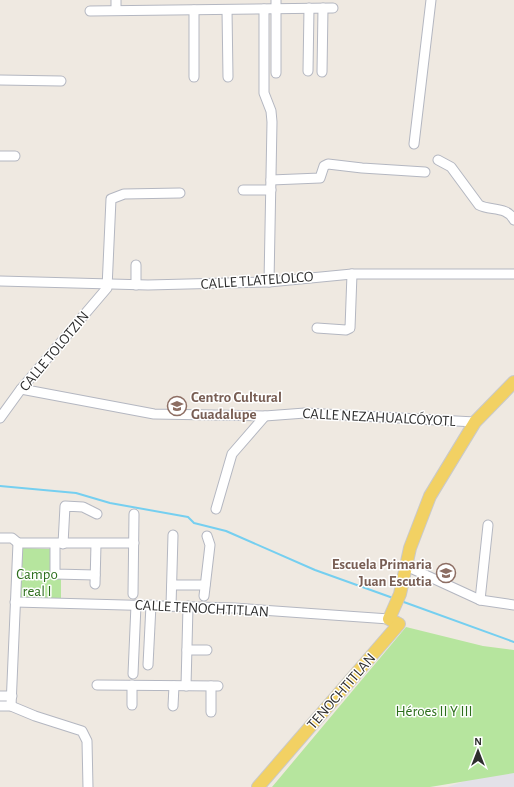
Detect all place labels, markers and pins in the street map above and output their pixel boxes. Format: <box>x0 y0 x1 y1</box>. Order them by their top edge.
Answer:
place label: Centro Cultural Guadalupe <box>191 390 282 422</box>
school or university icon: Centro Cultural Guadalupe <box>166 395 188 417</box>
place label: Escuela Primaria Juan Escutia <box>332 557 432 589</box>
school or university icon: Escuela Primaria Juan Escutia <box>435 562 457 584</box>

